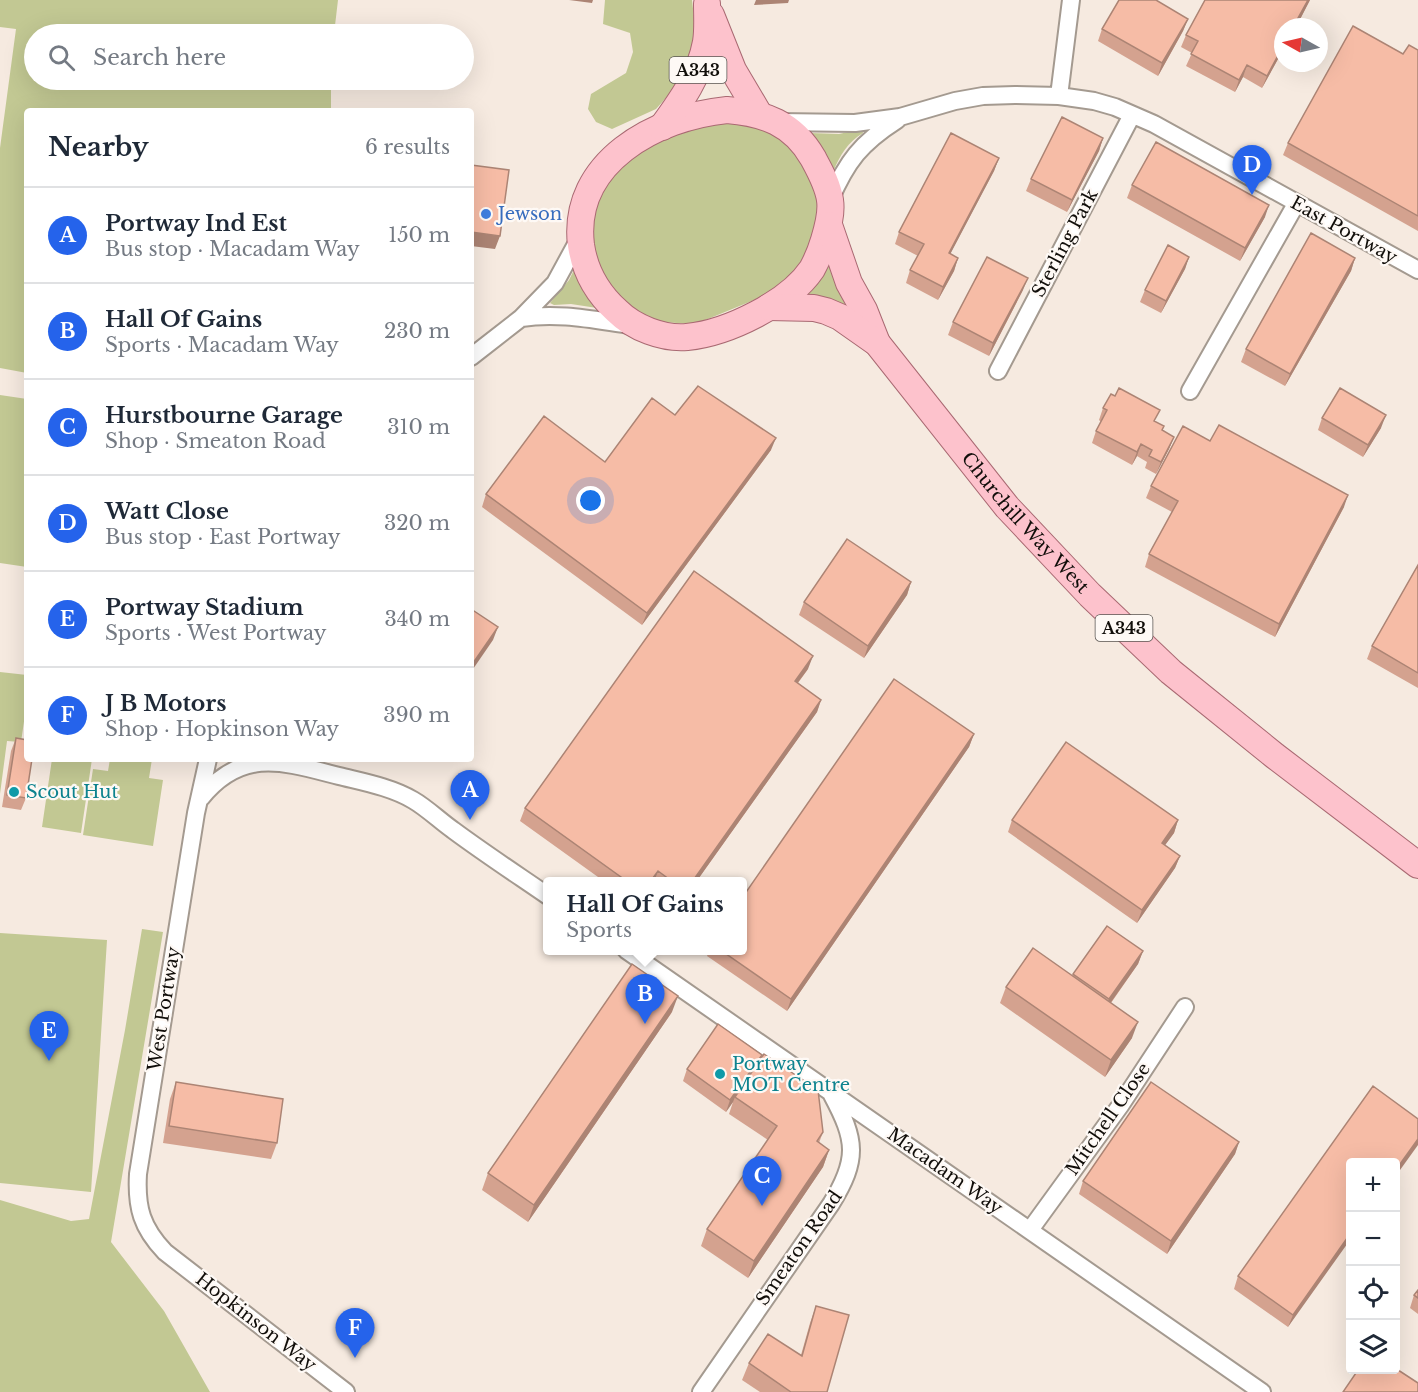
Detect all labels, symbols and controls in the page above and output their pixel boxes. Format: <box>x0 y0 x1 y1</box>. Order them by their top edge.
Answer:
north arrow <box>1274 18 1328 72</box>
search box <box>24 24 474 90</box>
icon: search <box>45 41 78 74</box>
text: Search here <box>93 44 226 71</box>
road number: A343 <box>670 57 726 83</box>
text: Nearby <box>48 131 149 163</box>
text: 6 results <box>365 135 450 159</box>
pin: D <box>1232 146 1272 195</box>
street label: Sterling Park <box>1027 185 1103 301</box>
street label: East Portway <box>1287 192 1402 269</box>
place label: Jewson <box>496 203 562 225</box>
marker: Jewson <box>479 207 493 221</box>
text: Portway Ind Est <box>105 210 287 237</box>
text: A <box>59 223 76 247</box>
text: 150 m <box>388 223 450 247</box>
text: Bus stop · Macadam Way <box>105 237 360 261</box>
text: Hall Of Gains <box>105 306 262 333</box>
text: B <box>60 319 75 343</box>
text: 230 m <box>384 319 450 343</box>
text: Sports · Macadam Way <box>105 333 339 357</box>
text: Hurstbourne Garage <box>105 402 343 429</box>
text: C <box>59 415 76 439</box>
text: 310 m <box>387 415 450 439</box>
text: Shop · Smeaton Road <box>105 429 326 453</box>
street label: Churchill Way West <box>957 448 1094 598</box>
your location <box>576 486 605 515</box>
text: Watt Close <box>105 498 229 525</box>
text: D <box>58 511 77 535</box>
text: 320 m <box>384 511 450 535</box>
text: Bus stop · East Portway <box>105 525 341 549</box>
text: Portway Stadium <box>105 594 304 621</box>
text: E <box>60 607 75 631</box>
text: 340 m <box>385 607 450 631</box>
road number: A343 <box>1096 615 1152 641</box>
text: Sports · West Portway <box>105 621 326 645</box>
text: J B Motors <box>105 690 227 717</box>
text: F <box>61 703 74 727</box>
text: 390 m <box>383 703 450 727</box>
text: Shop · Hopkinson Way <box>105 717 339 741</box>
pin: A <box>450 770 490 820</box>
place label: Scout Hut <box>26 781 118 803</box>
marker: Scout Hut <box>7 785 21 799</box>
popup <box>543 877 747 955</box>
text: Hall Of Gains <box>566 891 724 918</box>
text: Sports <box>566 918 632 942</box>
street label: West Portway <box>143 945 185 1074</box>
pin: B <box>626 974 664 1024</box>
pin: E <box>29 1012 68 1061</box>
place label: Portway MOT Centre <box>732 1053 850 1096</box>
street label: Mitchell Close <box>1061 1058 1155 1180</box>
marker: Portway MOT Centre <box>713 1067 727 1081</box>
street label: Macadam Way <box>883 1123 1007 1219</box>
pin: C <box>742 1156 782 1206</box>
map controls <box>1346 1158 1400 1374</box>
button: + <box>1346 1158 1400 1212</box>
street label: Smeaton Road <box>751 1186 847 1310</box>
button: − <box>1346 1212 1400 1266</box>
button: locate <box>1346 1266 1400 1320</box>
street label: Hopkinson Way <box>191 1268 321 1376</box>
pin: F <box>336 1308 374 1358</box>
button: layers <box>1346 1320 1400 1374</box>

